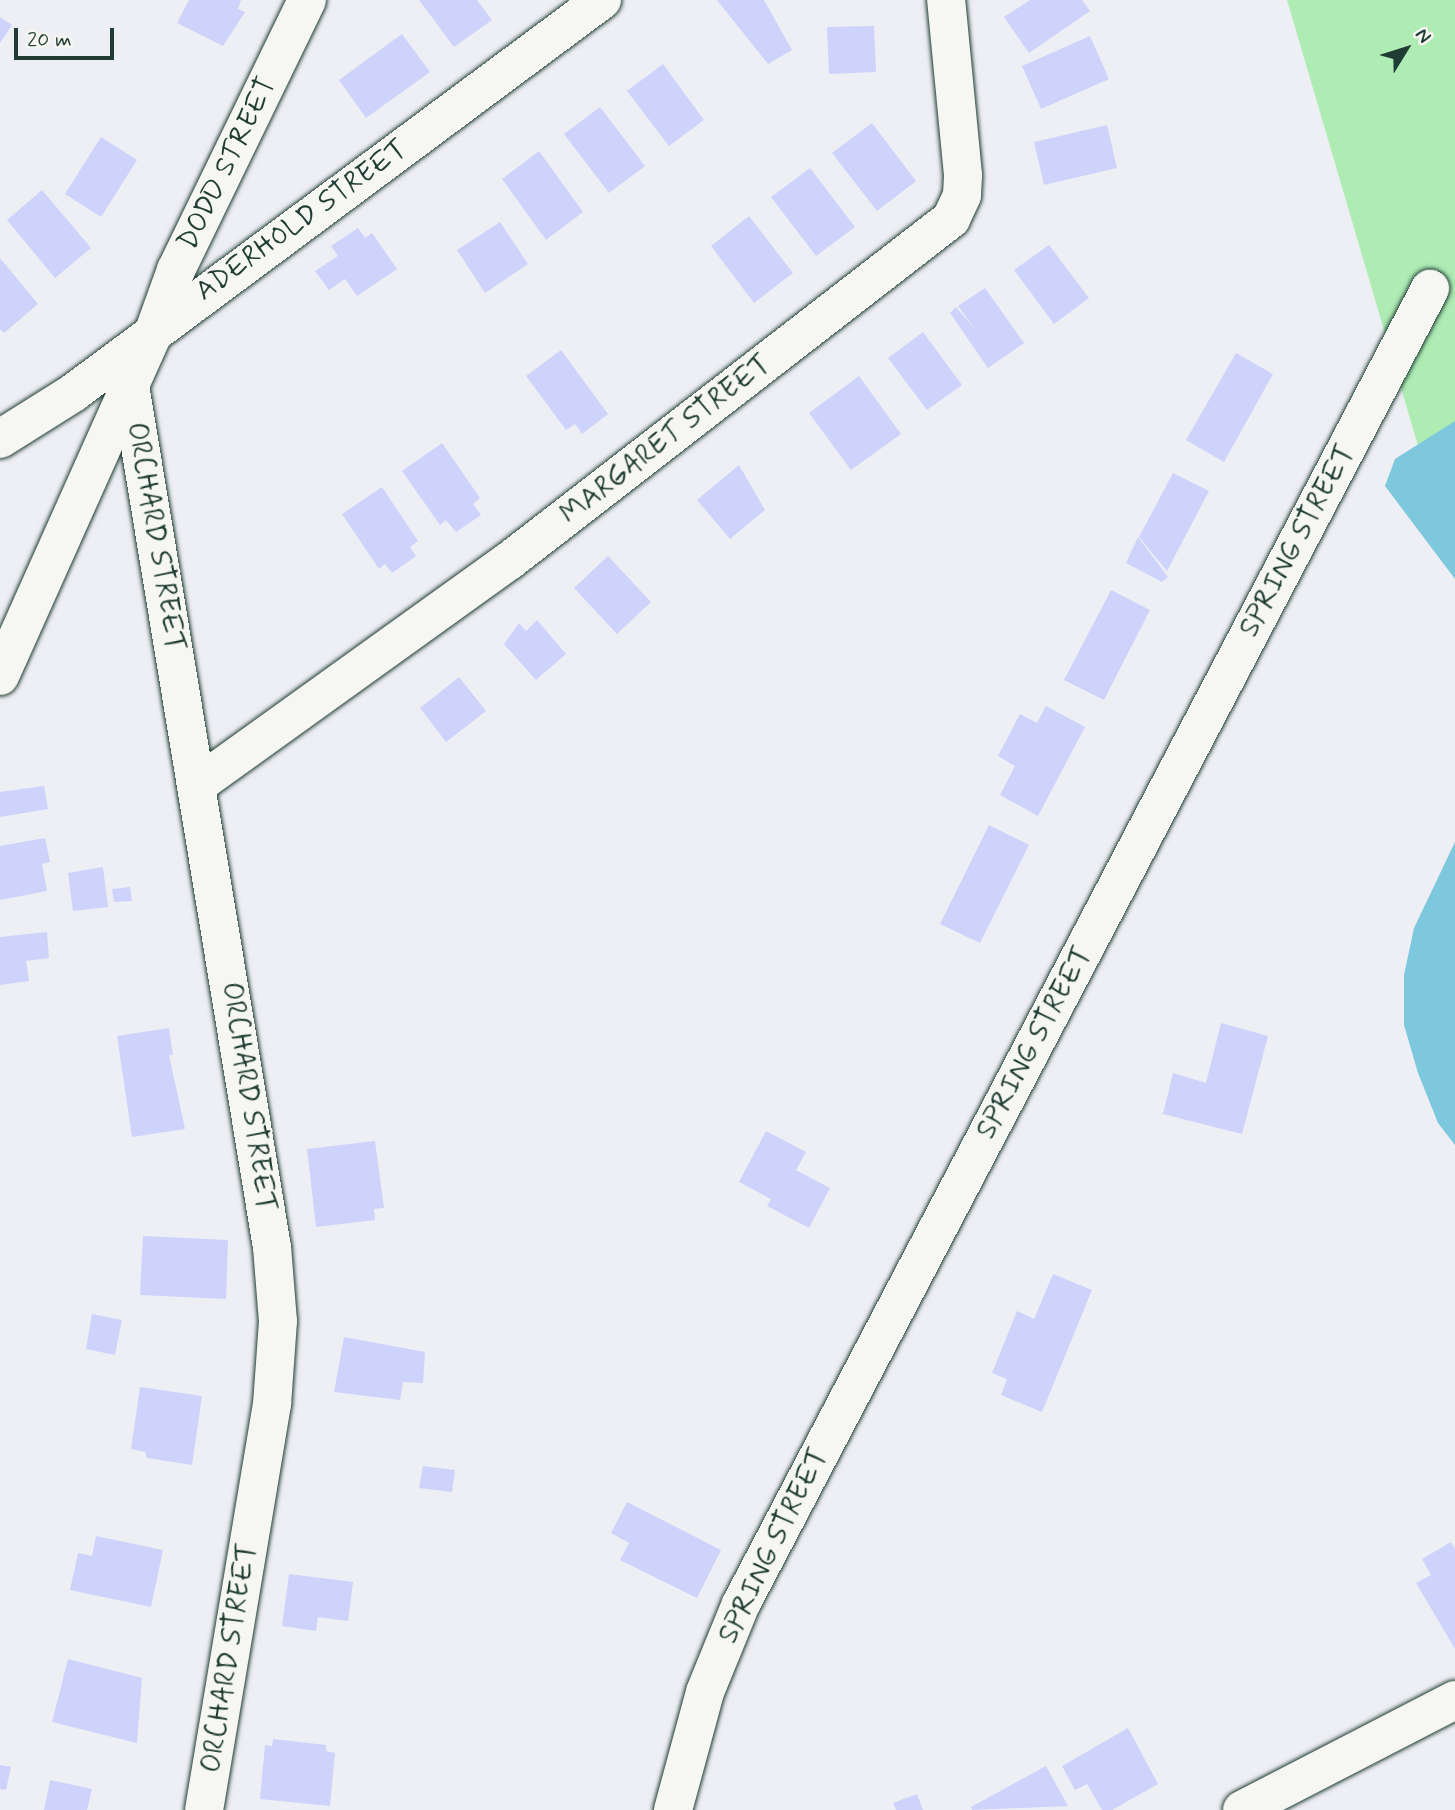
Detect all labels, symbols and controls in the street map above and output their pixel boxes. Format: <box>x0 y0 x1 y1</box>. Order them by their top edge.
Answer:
scale bar <box>18 14 117 58</box>
north arrow <box>1371 14 1441 84</box>
text: N <box>1409 23 1437 48</box>
text: 20 m <box>27 26 72 54</box>
street label: DODD STREET <box>172 72 284 256</box>
street label: ADERHOLD STREET <box>188 132 416 310</box>
street label: MARGARET STREET <box>553 347 779 533</box>
street label: ORCHARD STREET <box>118 418 192 656</box>
street label: SPRING STREET <box>1232 438 1364 644</box>
street label: SPRING STREET <box>969 940 1101 1146</box>
street label: ORCHARD STREET <box>213 978 283 1216</box>
street label: SPRING STREET <box>711 1441 837 1651</box>
street label: ORCHARD STREET <box>195 1539 265 1777</box>

